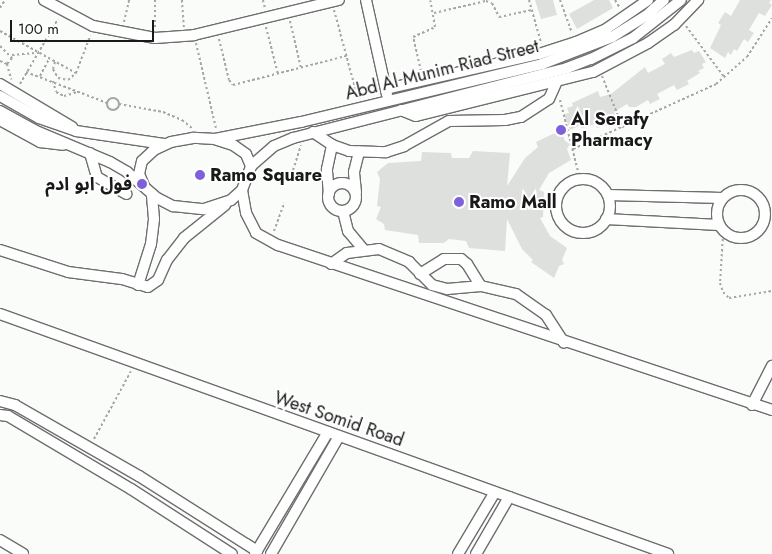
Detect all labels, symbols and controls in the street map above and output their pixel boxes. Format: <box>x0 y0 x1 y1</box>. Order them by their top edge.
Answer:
scale bar <box>12 10 156 42</box>
text: 100 m <box>18 18 59 40</box>
street label: Abd Al Munim Riad Street <box>343 35 541 105</box>
place label: Al Serafy Pharmacy <box>571 109 652 152</box>
marker: Al Serafy Pharmacy <box>555 124 567 136</box>
place label: Ramo Square <box>210 164 322 186</box>
marker: Ramo Square <box>194 169 206 181</box>
place label: فول ابو ادم <box>45 173 132 195</box>
marker: فول ابو ادم <box>136 178 148 190</box>
place label: Ramo Mall <box>469 191 557 213</box>
marker: Ramo Mall <box>453 196 465 208</box>
street label: West Somid Road <box>271 387 407 451</box>

